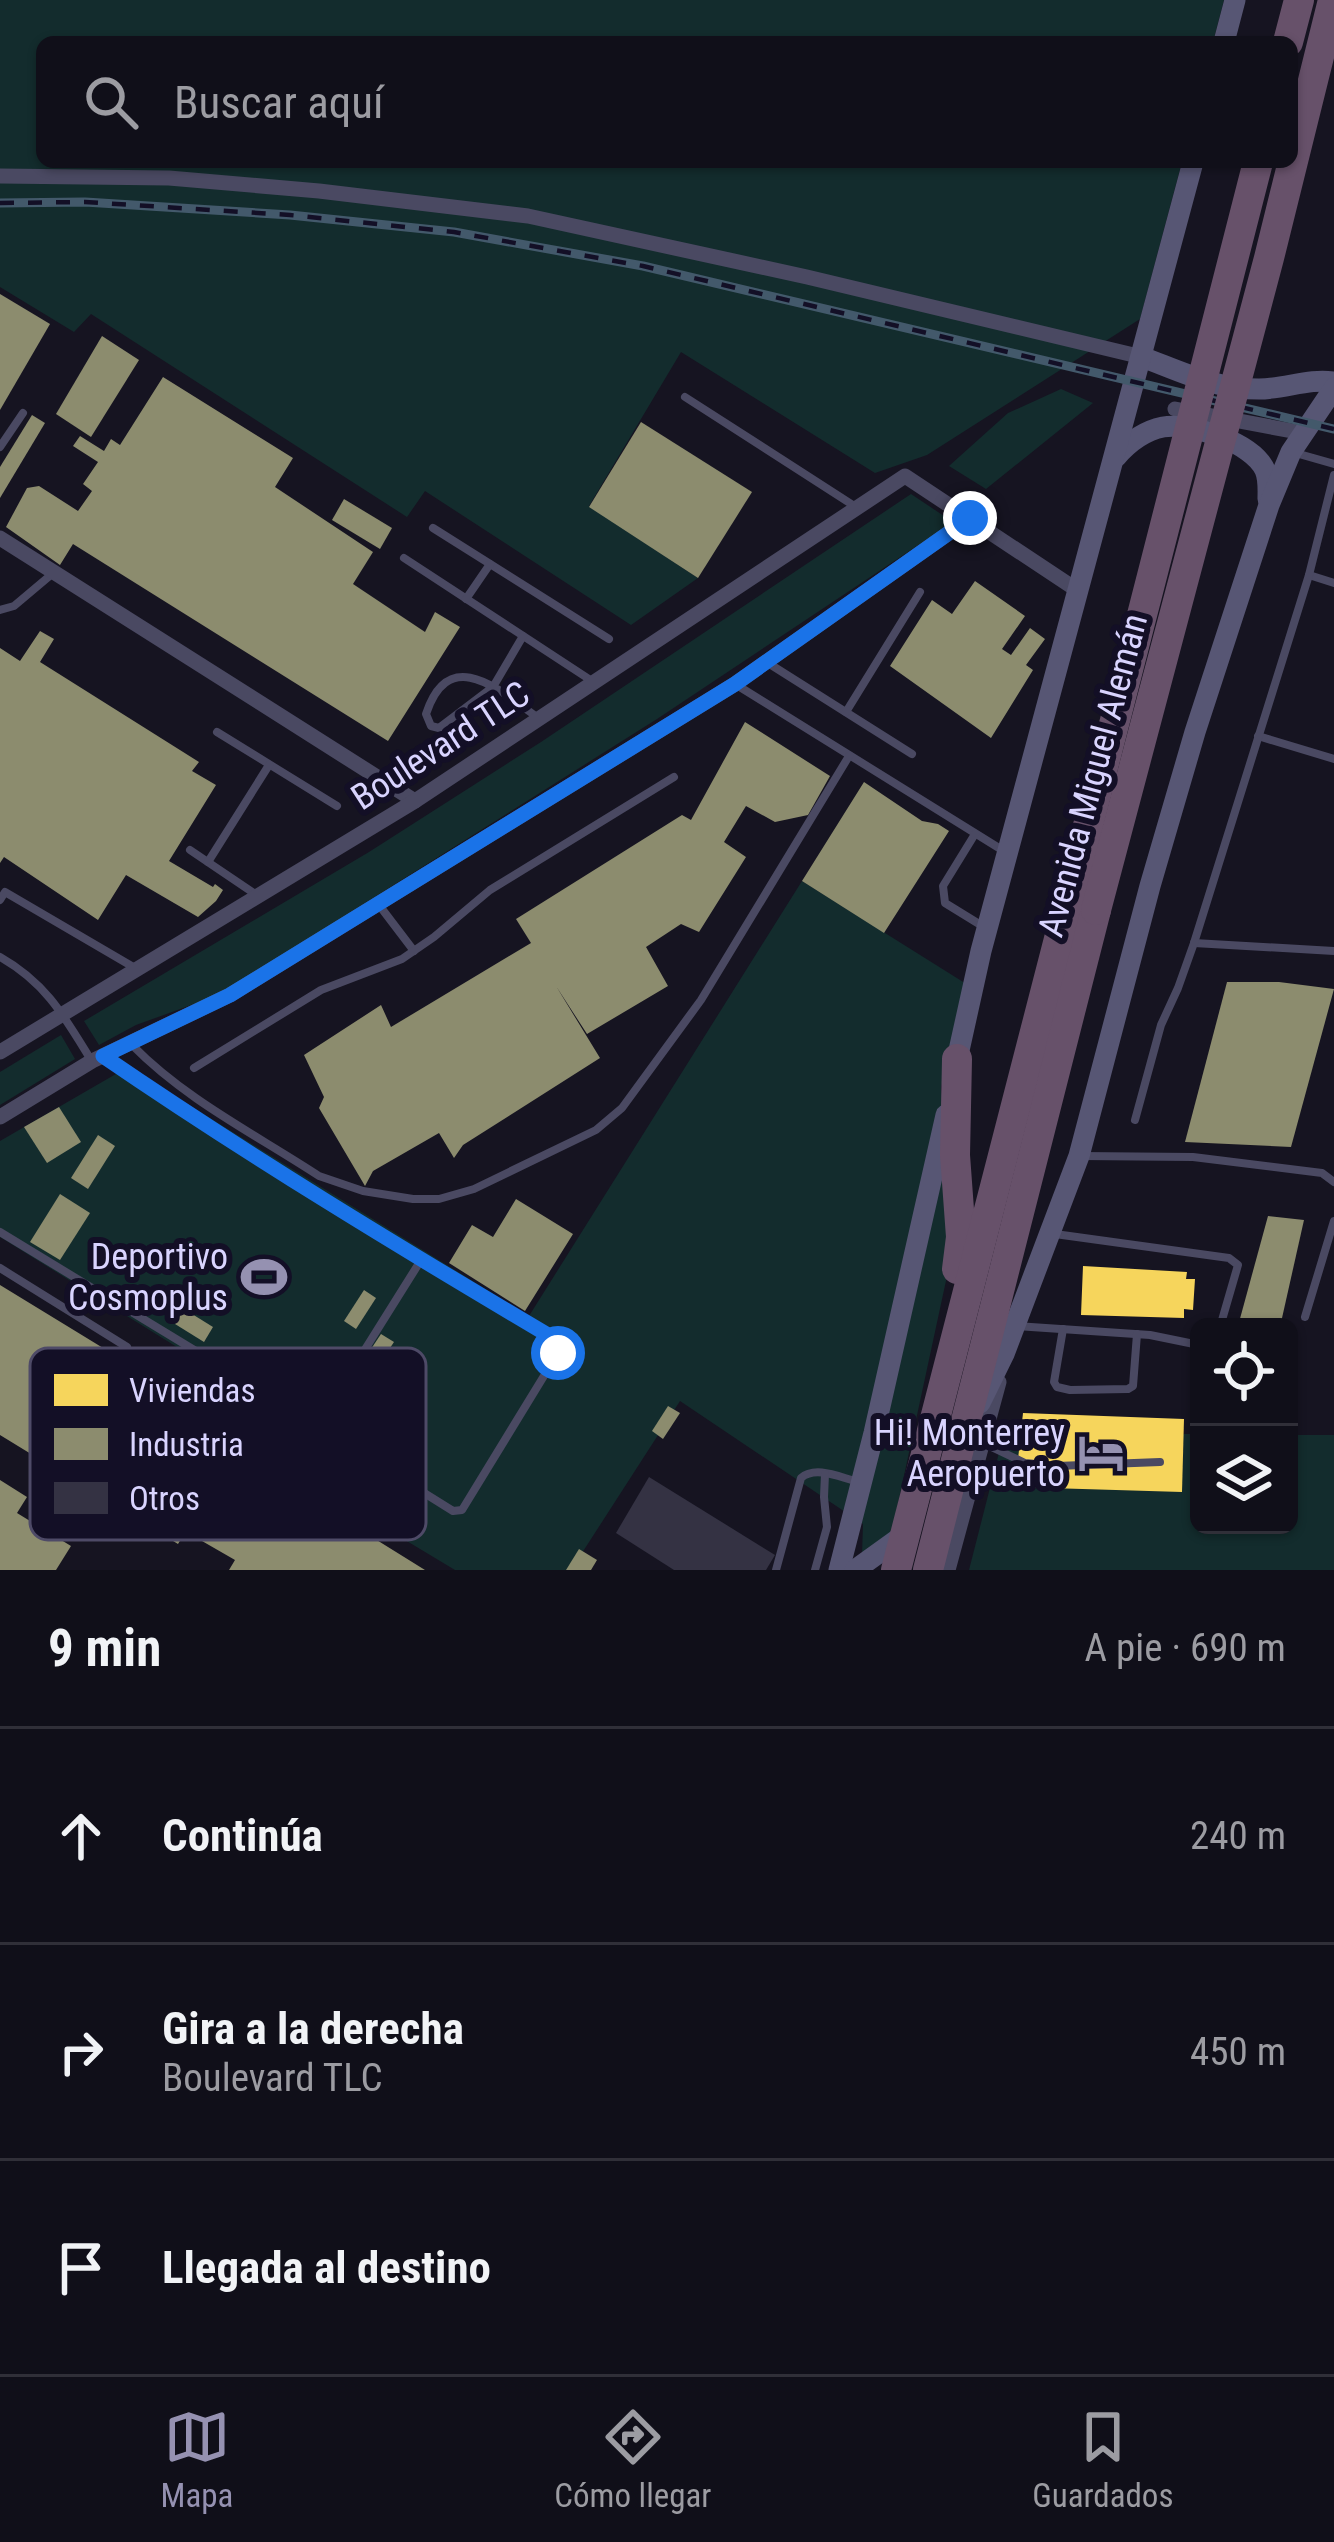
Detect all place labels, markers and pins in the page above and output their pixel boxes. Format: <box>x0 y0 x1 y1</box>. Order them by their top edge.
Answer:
place label: Deportivo Cosmoplus <box>68 1236 228 1319</box>
sports icon: Deportivo Cosmoplus <box>239 1252 289 1302</box>
place label: Hi! Monterrey Aeropuerto <box>874 1412 1065 1495</box>
hotel icon: Hi! Monterrey Aeropuerto <box>1076 1428 1126 1478</box>

